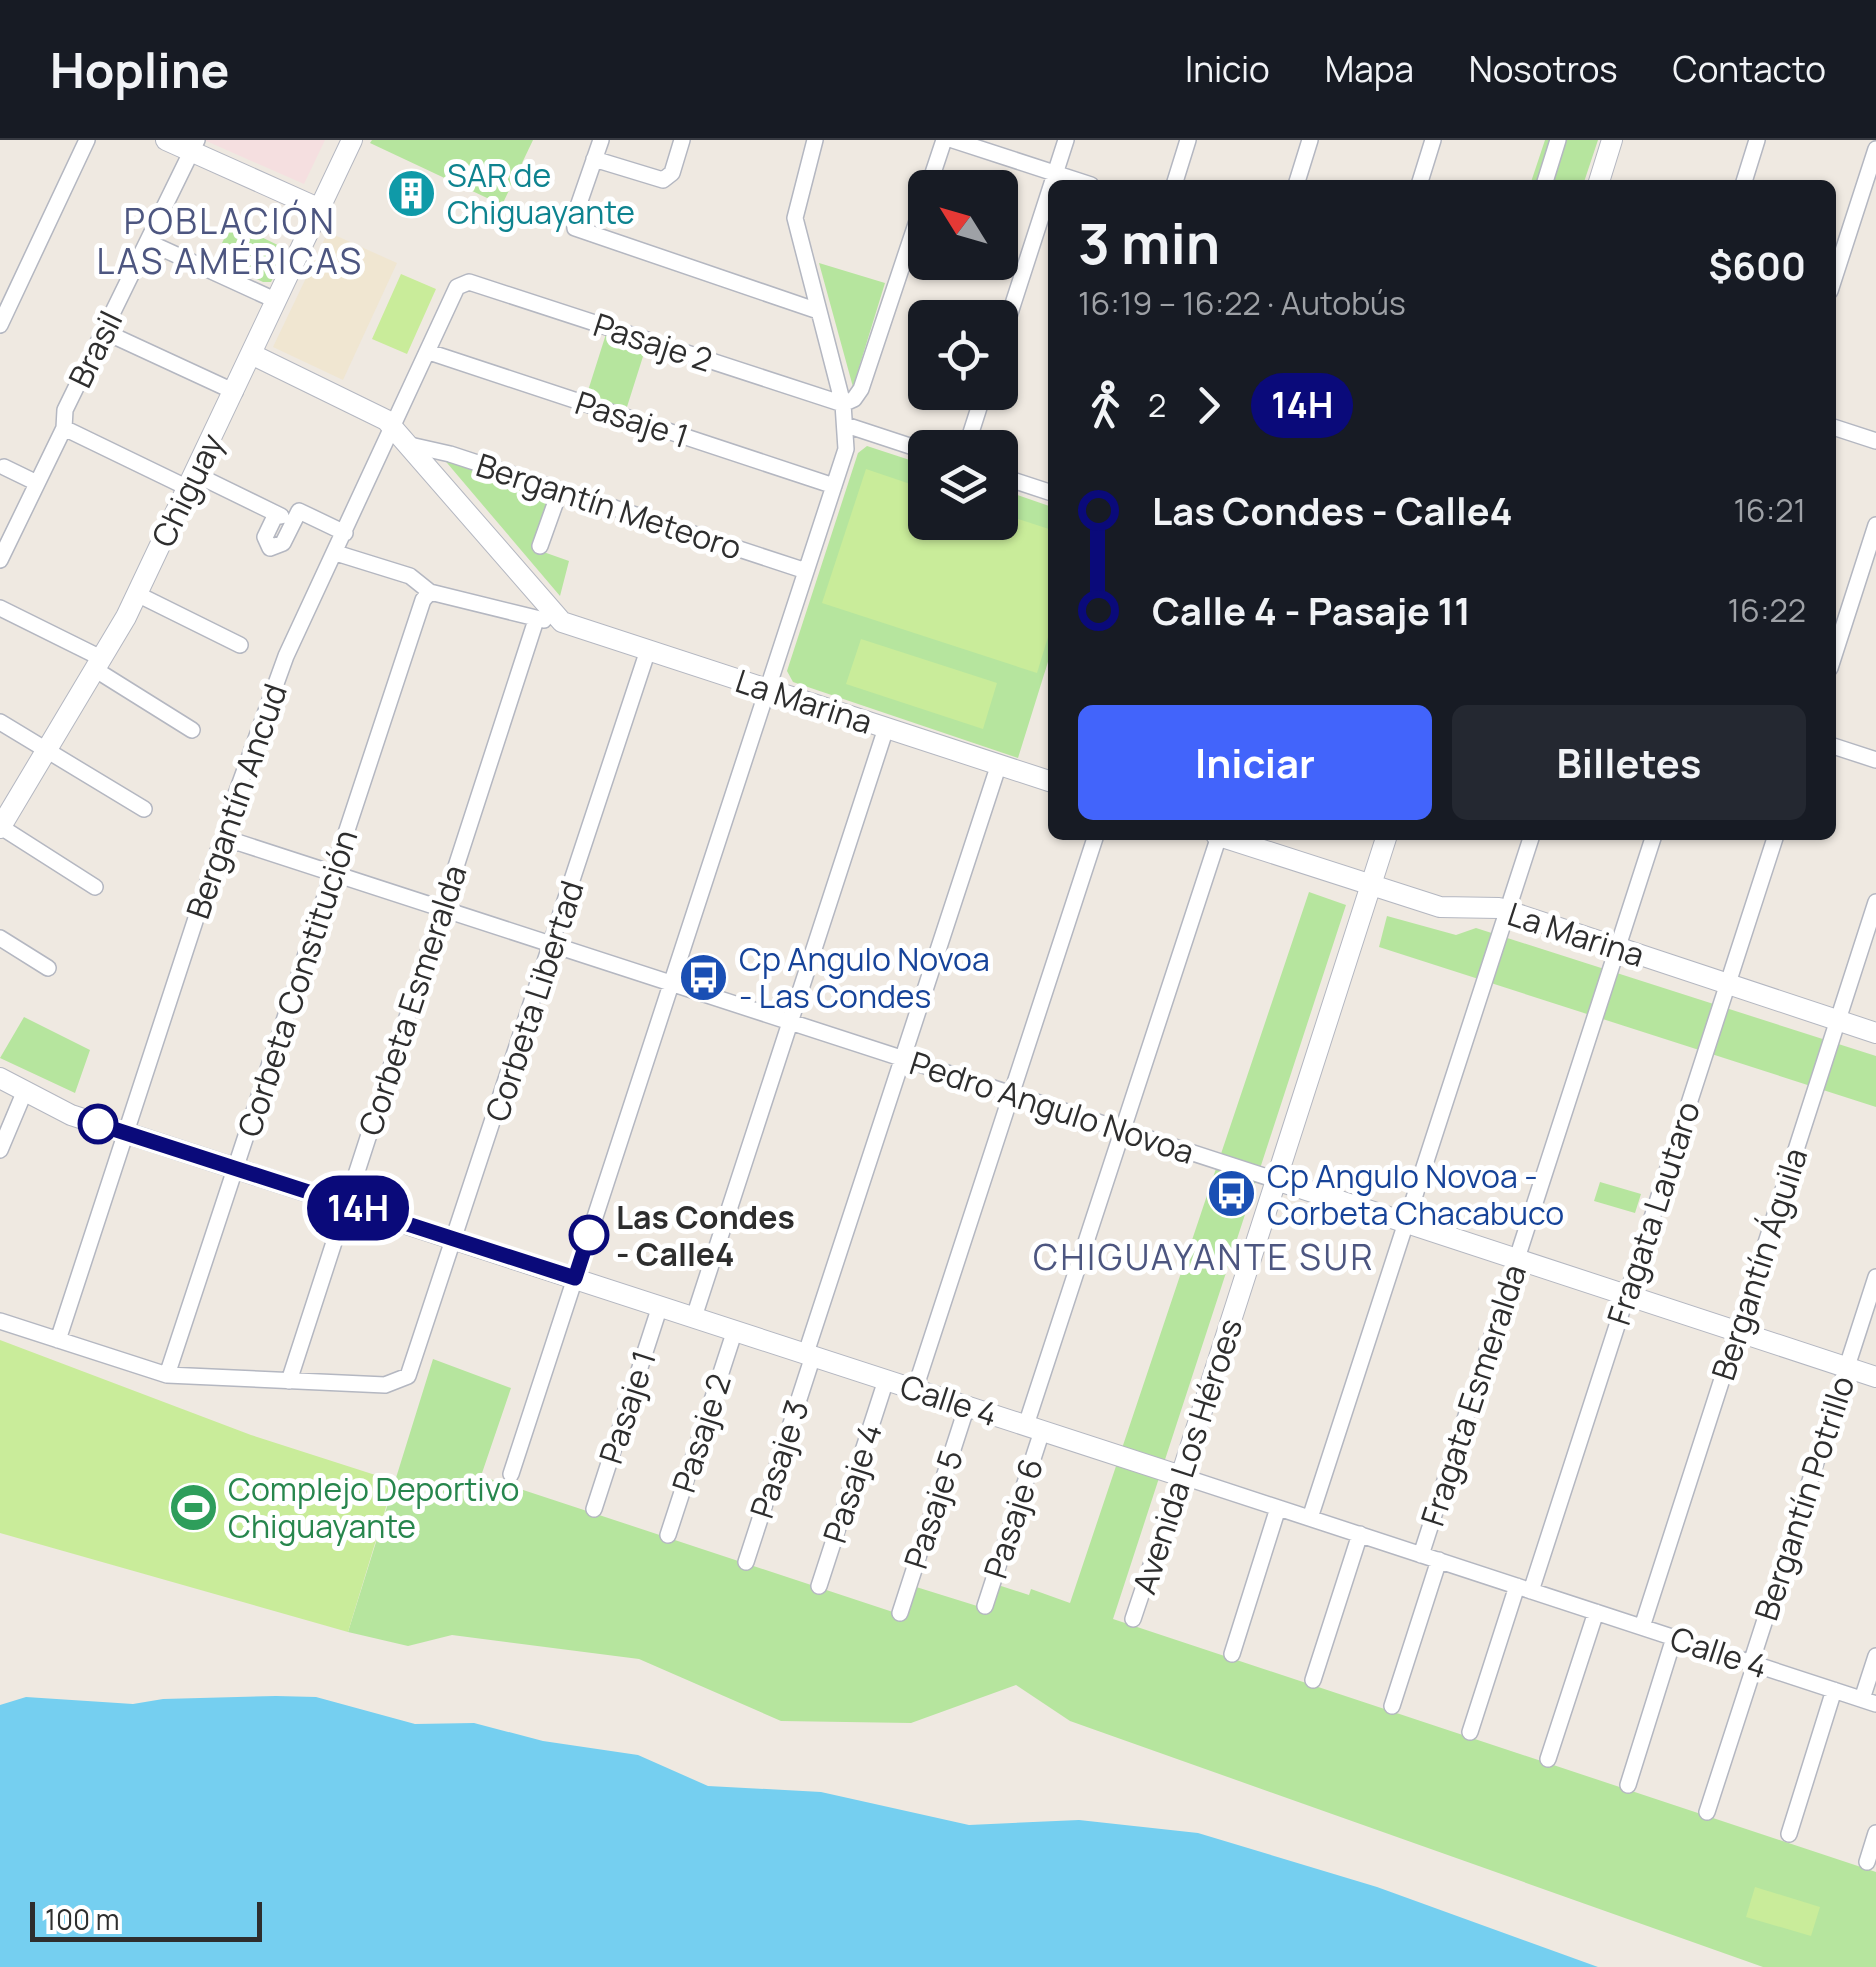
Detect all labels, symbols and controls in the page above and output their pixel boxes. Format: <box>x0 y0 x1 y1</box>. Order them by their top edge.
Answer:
text: Hopline <box>50 37 229 102</box>
text: Inicio <box>1185 45 1270 93</box>
text: Mapa <box>1325 45 1414 93</box>
text: Nosotros <box>1469 45 1618 93</box>
text: Contacto <box>1673 45 1826 93</box>
place label: SAR de Chiguayante <box>447 153 635 234</box>
building icon: SAR de Chiguayante <box>386 167 438 219</box>
north arrow <box>908 170 1018 280</box>
map controls <box>908 170 1018 540</box>
district label: POBLACIÓN LAS AMÉRICAS <box>96 197 364 285</box>
text: 3 min <box>1078 205 1220 281</box>
text: $600 <box>1709 239 1806 291</box>
text: 16:19 – 16:22 · Autobús <box>1078 281 1406 325</box>
button: locate <box>908 300 1018 410</box>
street label: Pasaje 2 <box>588 302 718 382</box>
street label: Brasil <box>58 303 132 395</box>
icon: walk <box>1078 378 1133 433</box>
icon: forward <box>1181 378 1236 433</box>
street label: Pasaje 1 <box>570 380 694 458</box>
text: 14H <box>1271 381 1333 429</box>
text: 2 <box>1148 383 1166 427</box>
street label: Chiguay <box>141 426 233 554</box>
button: layers <box>908 430 1018 540</box>
street label: Bergantín Meteoro <box>471 442 747 570</box>
text: Las Condes - Calle4 <box>1152 484 1513 536</box>
text: 16:21 <box>1733 488 1806 532</box>
text: Calle 4 - Pasaje 11 <box>1152 584 1471 636</box>
text: 16:22 <box>1728 588 1806 632</box>
street label: La Marina <box>730 658 878 744</box>
street label: Bergantín Ancud <box>175 678 297 924</box>
button: Iniciar <box>1078 705 1432 820</box>
button: Billetes <box>1452 705 1806 820</box>
street label: Corbeta Constitución <box>227 824 367 1142</box>
street label: Corbeta Esmeralda <box>348 859 476 1141</box>
street label: Corbeta Libertad <box>474 875 594 1127</box>
street label: La Marina <box>1502 891 1650 977</box>
place label: Cp Angulo Novoa - Las Condes <box>739 937 990 1018</box>
bus stop icon: Cp Angulo Novoa - Las Condes <box>678 951 730 1003</box>
street label: Pedro Angulo Novoa <box>904 1040 1200 1174</box>
street label: Fragata Lautaro <box>1596 1096 1710 1330</box>
unlabelled marker <box>79 1105 117 1143</box>
street label: Bergantín Águila <box>1701 1142 1817 1386</box>
place label: Cp Angulo Novoa - Corbeta Chacabuco <box>1267 1154 1564 1235</box>
bus stop icon: Cp Angulo Novoa - Corbeta Chacabuco <box>1206 1168 1258 1220</box>
line badge: 14H <box>300 1176 416 1240</box>
text: 14H <box>327 1184 389 1232</box>
place label: Las Condes - Calle4 <box>616 1195 795 1276</box>
marker: Las Condes - Calle4 <box>570 1216 608 1254</box>
district label: CHIGUAYANTE SUR <box>1033 1233 1375 1281</box>
street label: Fragata Esmeralda <box>1410 1259 1536 1531</box>
street label: Avenida Los Héroes <box>1122 1313 1252 1599</box>
street label: Pasaje 1 <box>588 1345 666 1469</box>
street label: Calle 4 <box>895 1364 1003 1436</box>
street label: Pasaje 2 <box>661 1368 741 1498</box>
street label: Bergantín Potrillo <box>1744 1370 1864 1626</box>
street label: Pasaje 3 <box>739 1394 819 1524</box>
street label: Pasaje 4 <box>812 1418 892 1548</box>
street label: Pasaje 5 <box>893 1444 973 1574</box>
street label: Pasaje 6 <box>973 1452 1053 1584</box>
place label: Complejo Deportivo Chiguayante <box>228 1467 519 1548</box>
sports icon: Complejo Deportivo Chiguayante <box>167 1481 219 1533</box>
street label: Calle 4 <box>1665 1616 1773 1688</box>
scale bar <box>30 1897 262 1942</box>
text: 100 m <box>45 1900 119 1938</box>

